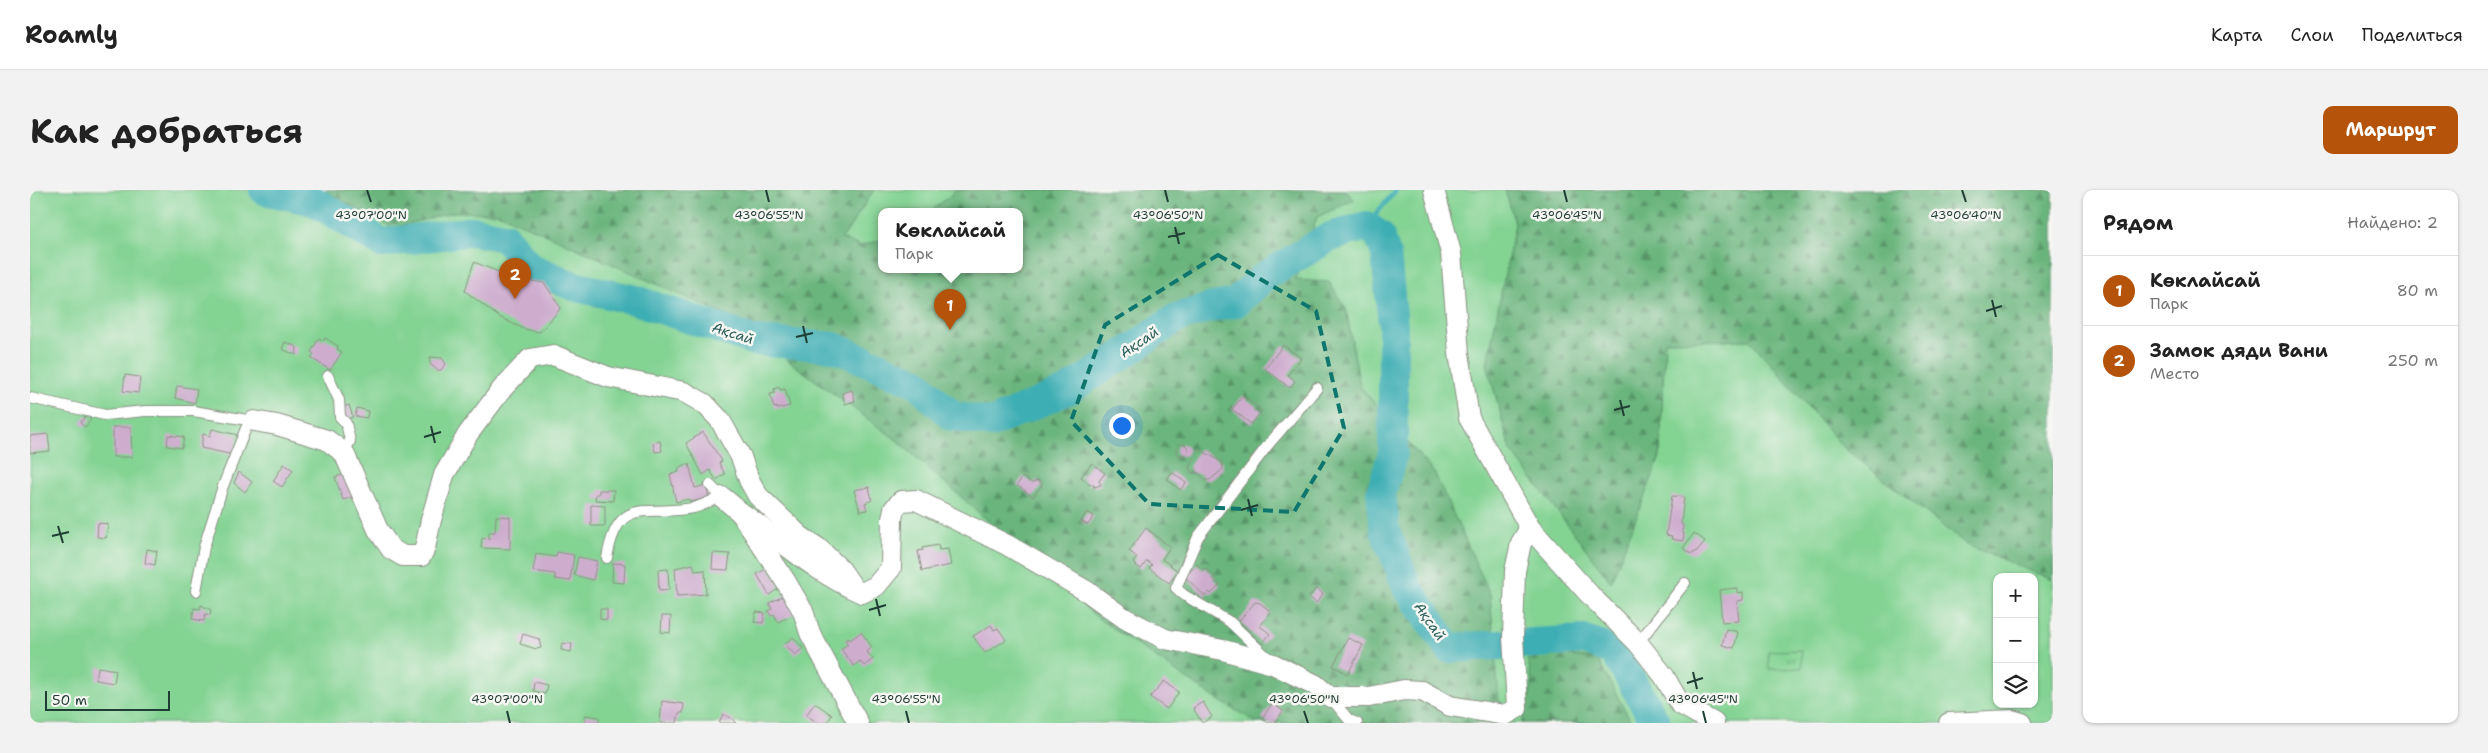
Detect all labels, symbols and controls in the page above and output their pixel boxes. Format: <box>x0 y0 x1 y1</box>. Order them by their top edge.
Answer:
text: Roamly <box>25 19 118 51</box>
text: Карта <box>2211 23 2262 47</box>
text: Слои <box>2290 23 2334 47</box>
text: Поделиться <box>2362 23 2463 47</box>
button: Маршрут <box>2323 106 2458 154</box>
text: Как добраться <box>30 107 303 154</box>
text: 43°07'00"N <box>335 207 407 223</box>
text: 43°06'55"N <box>734 207 804 223</box>
text: 43°06'50"N <box>1133 207 1203 223</box>
text: 43°06'45"N <box>1532 207 1602 223</box>
text: 43°06'40"N <box>1930 207 2002 223</box>
popup <box>878 208 1023 273</box>
text: Рядом <box>2103 209 2173 237</box>
text: Найдено: 2 <box>2347 212 2438 233</box>
text: Көклайсай <box>895 218 1006 243</box>
text: Парк <box>895 243 933 264</box>
pin: 2 <box>499 258 531 299</box>
text: Көклайсай <box>2150 268 2260 293</box>
text: 1 <box>2115 280 2123 301</box>
text: 80 m <box>2397 280 2438 301</box>
pin: 1 <box>934 289 966 330</box>
text: Парк <box>2150 293 2188 314</box>
water label: Ақсай <box>710 318 756 348</box>
water label: Ақсай <box>1116 323 1162 361</box>
text: Замок дяди Вани <box>2150 338 2328 363</box>
text: 2 <box>2113 350 2125 371</box>
text: 250 m <box>2387 350 2438 371</box>
text: Место <box>2150 363 2200 384</box>
your location <box>1109 413 1135 439</box>
map controls <box>1993 573 2038 708</box>
button: + <box>1993 573 2038 618</box>
water label: Ақсай <box>1410 598 1450 644</box>
button: − <box>1993 618 2038 663</box>
button: layers <box>1993 663 2038 708</box>
scale bar <box>45 688 170 711</box>
text: 50 m <box>52 691 87 709</box>
text: 43°07'00"N <box>471 691 543 707</box>
text: 43°06'55"N <box>871 691 941 707</box>
text: 43°06'50"N <box>1269 691 1339 707</box>
text: 43°06'45"N <box>1668 691 1738 707</box>

